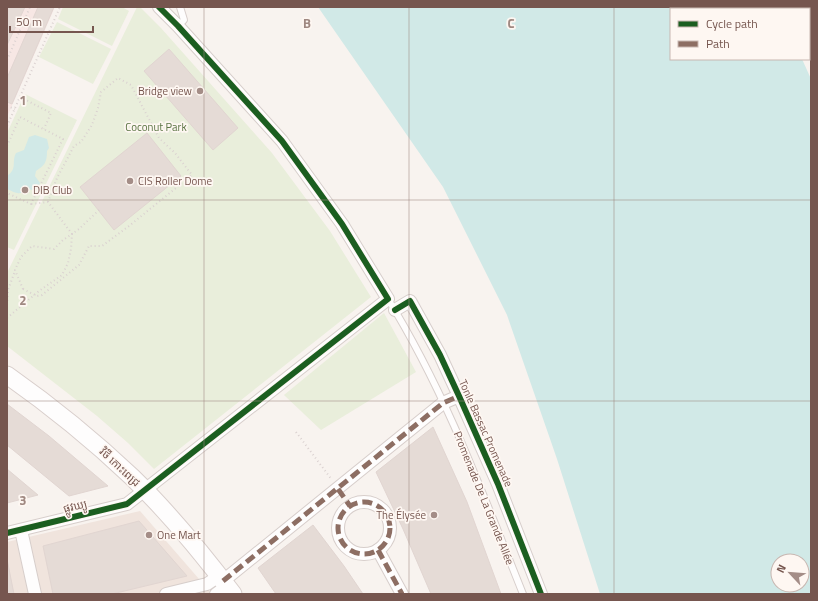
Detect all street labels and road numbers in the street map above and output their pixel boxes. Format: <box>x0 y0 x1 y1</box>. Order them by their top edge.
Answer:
street label: Tonle Bassac Promenade <box>455 377 517 490</box>
street label: Promenade De La Grande Allée <box>450 429 518 568</box>
street label: វិថី កោះពេជ្រ <box>95 443 144 490</box>
street label: ផ្លូវឃ្យូ <box>61 495 89 519</box>

